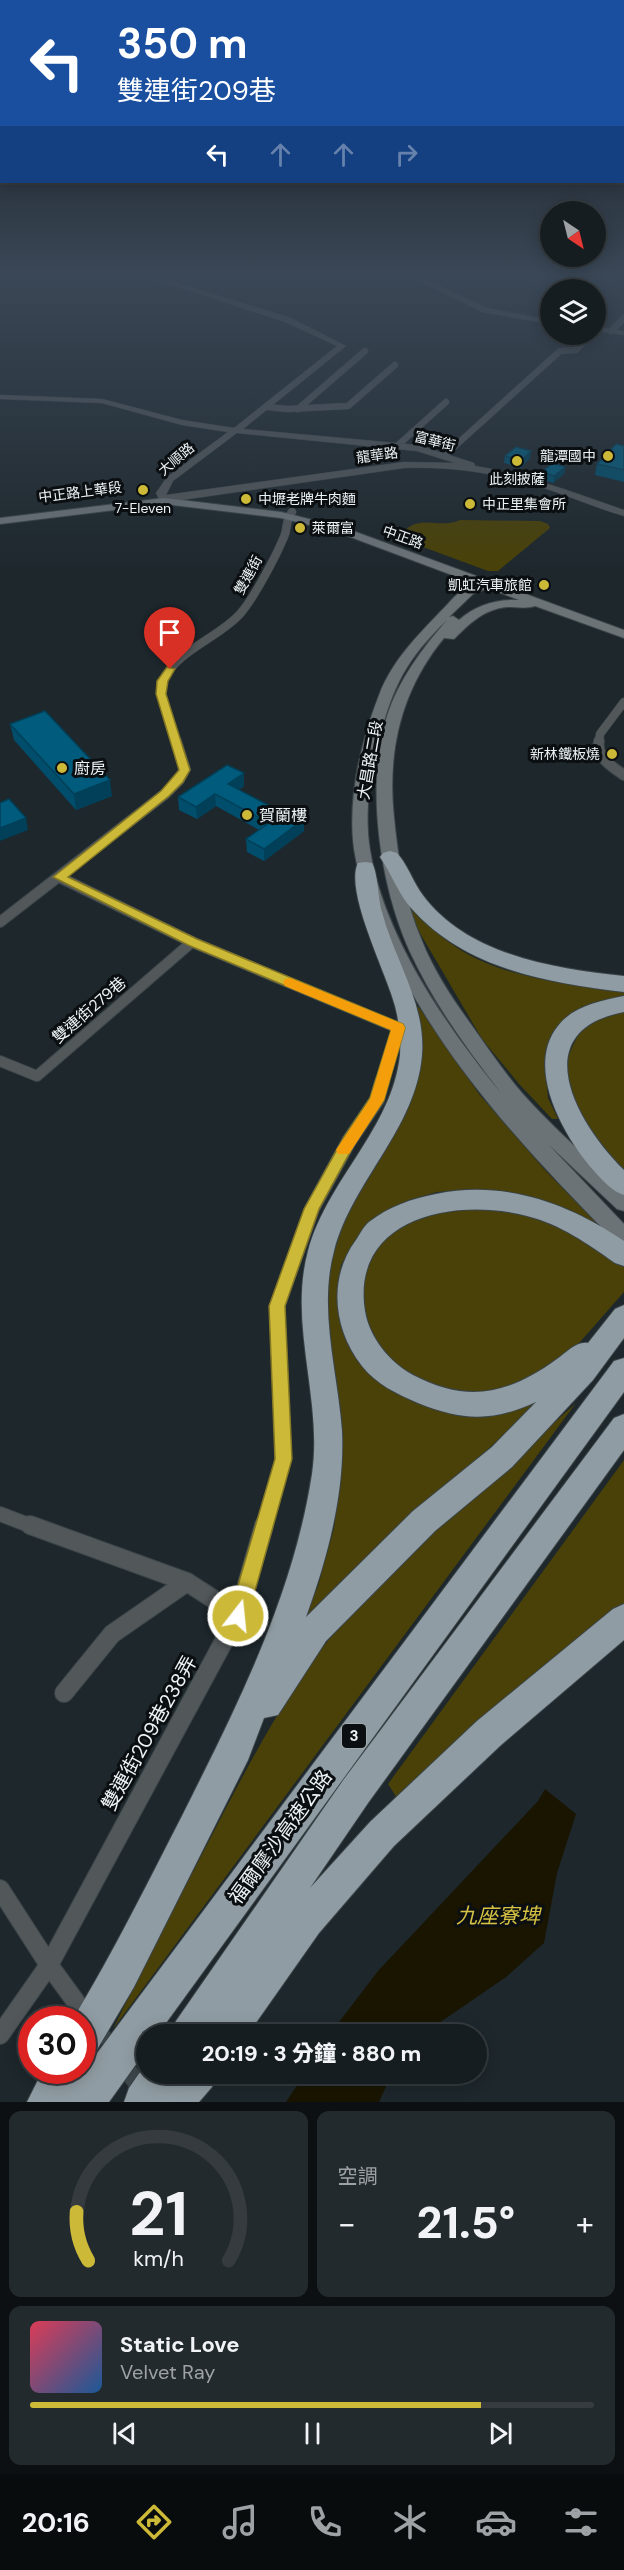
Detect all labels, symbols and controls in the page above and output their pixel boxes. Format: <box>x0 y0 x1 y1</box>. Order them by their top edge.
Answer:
text: 350 m <box>117 16 247 71</box>
icon: left <box>18 24 96 102</box>
text: 雙連街209巷 <box>117 73 276 108</box>
icon: left <box>201 138 234 171</box>
icon: ahead <box>264 138 297 171</box>
icon: ahead <box>327 138 360 171</box>
icon: right <box>390 138 423 171</box>
north arrow <box>540 201 606 267</box>
map controls <box>540 201 606 345</box>
button: layers <box>540 279 606 345</box>
street label: 富華街 <box>412 427 458 455</box>
street label: 大順路 <box>154 439 198 479</box>
street label: 龍華路 <box>355 443 399 467</box>
place label: 龍潭國中 <box>540 447 596 465</box>
marker: 龍潭國中 <box>601 449 615 463</box>
marker: 此刻披薩 <box>510 454 524 468</box>
place label: 此刻披薩 <box>489 470 545 488</box>
street label: 中正路上華段 <box>37 478 123 506</box>
marker: 7-Eleven <box>136 483 150 497</box>
place label: 中壢老牌牛肉麵 <box>258 490 356 508</box>
marker: 中壢老牌牛肉麵 <box>239 492 253 506</box>
place label: 中正里集會所 <box>482 495 566 513</box>
marker: 中正里集會所 <box>463 497 477 511</box>
place label: 7-Eleven <box>115 499 171 517</box>
place label: 萊爾富 <box>312 519 354 537</box>
marker: 萊爾富 <box>293 521 307 535</box>
street label: 中正路 <box>380 521 426 553</box>
street label: 雙連街 <box>230 552 266 598</box>
place label: 凱虹汽車旅館 <box>448 576 532 594</box>
marker: 凱虹汽車旅館 <box>537 578 551 592</box>
pin <box>144 607 195 669</box>
icon: arrive <box>153 616 186 649</box>
street label: 大昌路二段 <box>353 719 387 801</box>
place label: 新林鐵板燒 <box>530 745 600 763</box>
marker: 新林鐵板燒 <box>605 747 619 761</box>
place label: 廚房 <box>74 758 106 779</box>
marker: 廚房 <box>55 761 69 775</box>
place label: 賀蘭樓 <box>259 805 307 826</box>
marker: 賀蘭樓 <box>240 808 254 822</box>
street label: 雙連街279巷 <box>48 972 130 1048</box>
position arrow <box>206 1584 270 1648</box>
street label: 雙連街209巷238弄 <box>96 1651 202 1815</box>
road number: 3 <box>342 1724 366 1748</box>
street label: 福爾摩沙高速公路 <box>222 1765 338 1909</box>
water label: 九座寮埤 <box>456 1902 543 1930</box>
speed limit sign: 30 <box>18 2006 96 2084</box>
text: 20:19 · 3 分鐘 · 880 m <box>202 2039 421 2068</box>
text: 空調 <box>338 2163 378 2189</box>
text: 21 <box>129 2173 188 2254</box>
text: 21.5° <box>416 2193 515 2252</box>
text: − <box>338 2202 356 2245</box>
text: + <box>576 2202 594 2245</box>
text: km/h <box>133 2245 184 2273</box>
text: Static Love <box>120 2330 240 2359</box>
text: Velvet Ray <box>120 2359 215 2385</box>
icon: previous <box>108 2417 141 2450</box>
icon: pause <box>296 2417 329 2450</box>
icon: next <box>484 2417 517 2450</box>
icon: directions <box>133 2501 175 2543</box>
icon: music <box>219 2501 261 2543</box>
icon: phone <box>304 2501 346 2543</box>
icon: climate <box>389 2501 431 2543</box>
icon: car <box>475 2501 517 2543</box>
icon: filters <box>560 2501 602 2543</box>
text: 20:16 <box>22 2505 90 2540</box>

